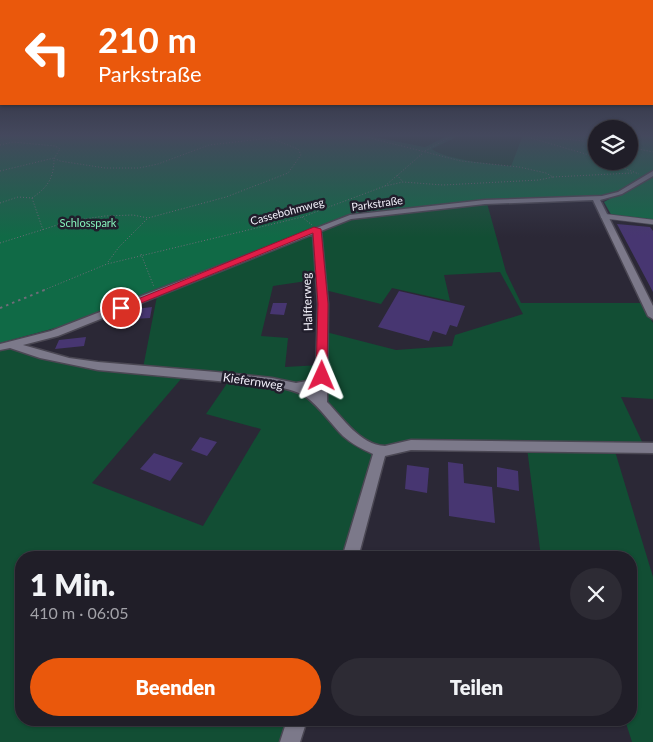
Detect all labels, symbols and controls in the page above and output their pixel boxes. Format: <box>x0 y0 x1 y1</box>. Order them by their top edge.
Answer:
text: 210 m <box>98 18 197 60</box>
icon: left <box>15 20 80 85</box>
text: Parkstraße <box>98 60 202 87</box>
map controls <box>588 120 638 170</box>
button: layers <box>588 120 638 170</box>
street label: Parkstraße <box>350 193 404 213</box>
street label: Cassebohmweg <box>249 195 326 227</box>
park label: Schlosspark <box>60 216 117 229</box>
street label: Halfterweg <box>298 272 316 332</box>
pin <box>100 287 142 329</box>
icon: arrive <box>107 294 135 322</box>
position arrow <box>295 349 347 401</box>
street label: Kiefernweg <box>222 369 284 393</box>
text: 1 Min. <box>30 566 115 602</box>
button: close <box>570 568 622 620</box>
text: 410 m · 06:05 <box>30 603 129 622</box>
button: Beenden <box>30 658 321 716</box>
button: Teilen <box>331 658 622 716</box>

